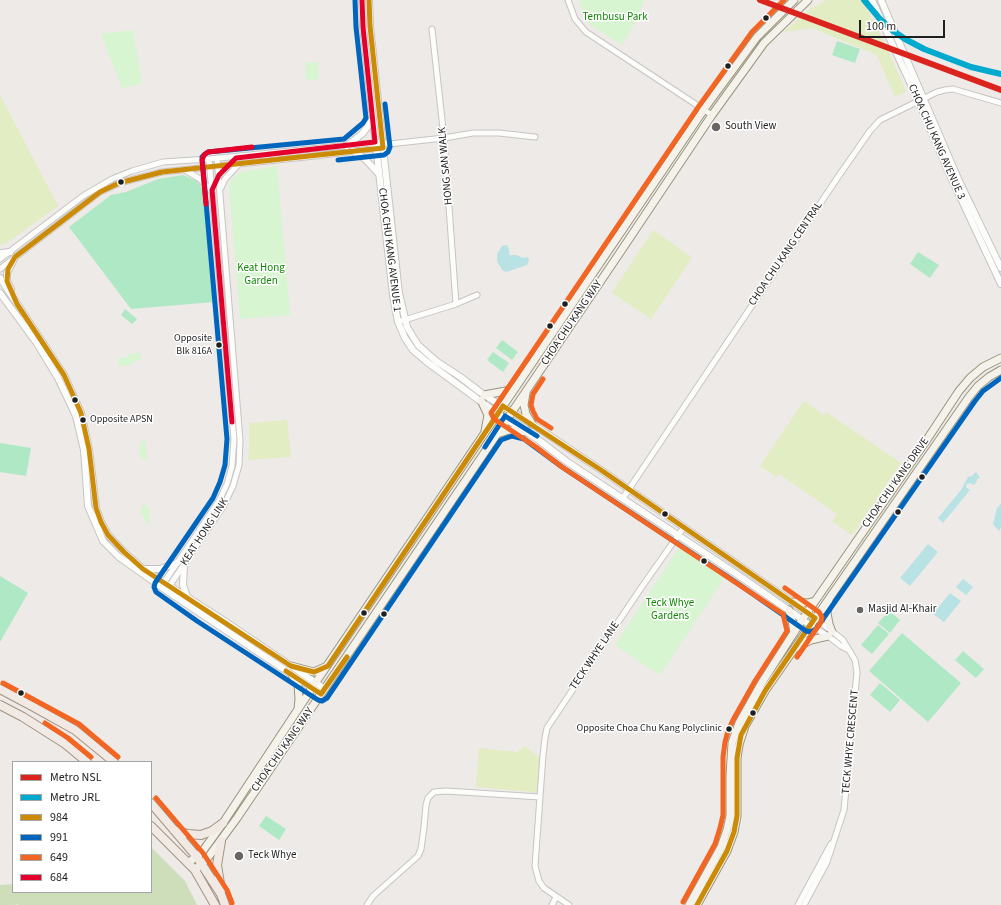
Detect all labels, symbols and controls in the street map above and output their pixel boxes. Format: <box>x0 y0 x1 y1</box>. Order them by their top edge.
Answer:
park label: Tembusu Park <box>582 11 648 25</box>
scale bar <box>861 12 947 38</box>
unlabelled marker <box>761 13 771 23</box>
text: 100 m <box>866 18 896 35</box>
unlabelled marker <box>723 61 733 71</box>
street label: CHOA CHU KANG AVENUE 3 <box>905 82 967 202</box>
place label: South View <box>725 120 777 134</box>
marker: South View <box>710 121 722 133</box>
street label: HONG SAN WALK <box>436 127 456 205</box>
unlabelled marker <box>116 177 126 187</box>
street label: CHOA CHU KANG AVENUE 1 <box>375 187 403 313</box>
street label: CHOA CHU KANG CENTRAL <box>746 200 826 308</box>
park label: Keat Hong Garden <box>237 262 285 288</box>
street label: CHOA CHU KANG WAY <box>539 278 605 368</box>
unlabelled marker <box>560 299 570 309</box>
unlabelled marker <box>545 321 555 331</box>
place label: Opposite Blk 816A <box>174 333 212 356</box>
marker: Opposite Blk 816A <box>214 340 224 350</box>
unlabelled marker <box>70 395 80 405</box>
place label: Opposite APSN <box>90 414 153 426</box>
marker: Opposite APSN <box>78 415 88 425</box>
street label: CHOA CHU KANG DRIVE <box>860 435 932 531</box>
unlabelled marker <box>917 472 927 482</box>
street label: KEAT HONG LINK <box>178 496 232 568</box>
unlabelled marker <box>893 507 903 517</box>
unlabelled marker <box>660 509 670 519</box>
unlabelled marker <box>699 556 709 566</box>
park label: Teck Whye Gardens <box>646 597 694 623</box>
place label: Masjid Al-Khair <box>868 603 936 617</box>
marker: Masjid Al-Khair <box>855 605 865 615</box>
unlabelled marker <box>359 608 369 618</box>
unlabelled marker <box>379 609 389 619</box>
street label: TECK WHYE LANE <box>567 619 623 693</box>
unlabelled marker <box>16 688 26 698</box>
street label: TECK WHYE CRESCENT <box>840 689 862 795</box>
street label: CHOA CHU KANG WAY <box>249 705 317 795</box>
unlabelled marker <box>748 708 758 718</box>
place label: Opposite Choa Chu Kang Polyclinic <box>577 723 722 735</box>
marker: Opposite Choa Chu Kang Polyclinic <box>724 724 734 734</box>
legend <box>12 761 152 893</box>
text: Metro NSL <box>50 769 102 786</box>
text: Metro JRL <box>50 789 100 806</box>
text: 984 <box>50 809 68 826</box>
text: 991 <box>50 829 68 846</box>
text: 649 <box>50 849 68 866</box>
place label: Teck Whye <box>248 849 296 863</box>
marker: Teck Whye <box>233 850 245 862</box>
text: 684 <box>50 869 68 886</box>

